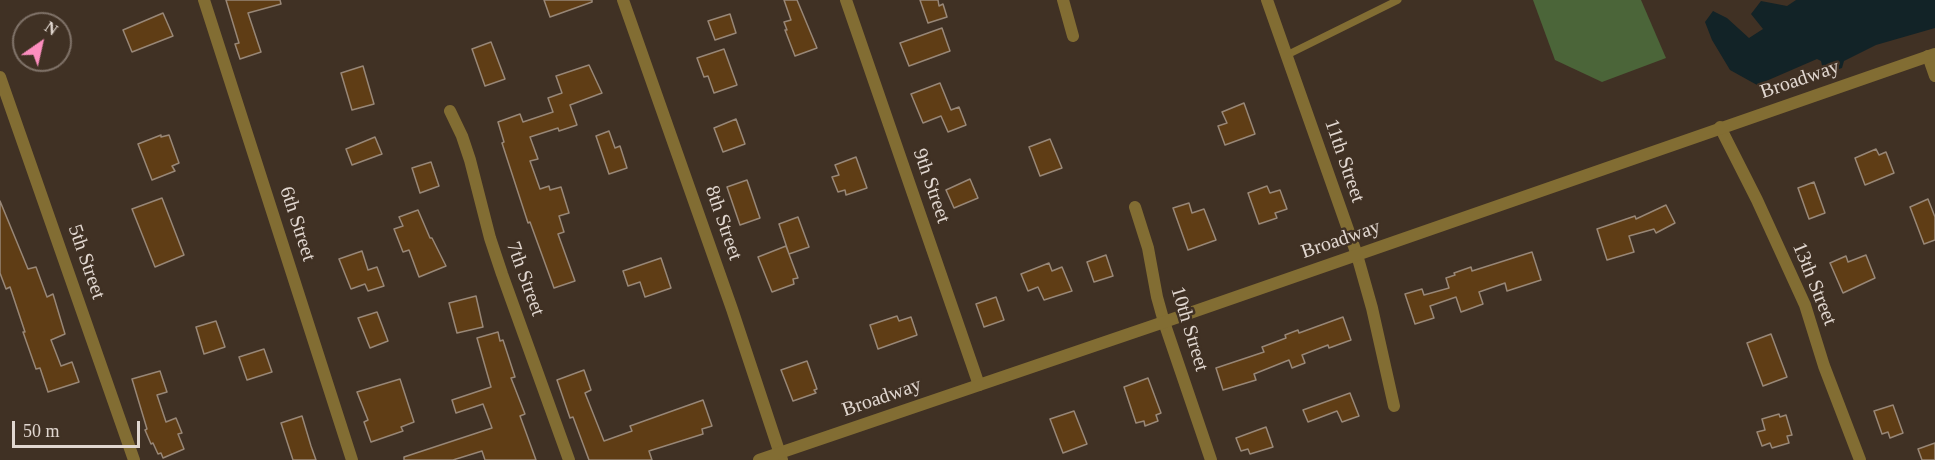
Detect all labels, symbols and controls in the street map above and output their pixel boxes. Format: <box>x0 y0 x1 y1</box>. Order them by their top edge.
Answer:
north arrow <box>12 12 72 72</box>
text: N <box>42 18 61 39</box>
street label: Broadway <box>1757 55 1843 105</box>
street label: 11th Street <box>1319 116 1369 206</box>
street label: 9th Street <box>907 146 955 226</box>
street label: 8th Street <box>699 183 747 263</box>
street label: 6th Street <box>274 184 320 264</box>
street label: Broadway <box>1298 215 1384 265</box>
street label: 5th Street <box>62 222 110 302</box>
street label: 7th Street <box>501 239 549 319</box>
street label: 13th Street <box>1787 239 1841 329</box>
street label: 10th Street <box>1165 284 1213 374</box>
street label: Broadway <box>839 373 925 423</box>
scale bar <box>15 409 142 447</box>
text: 50 m <box>23 421 60 441</box>

